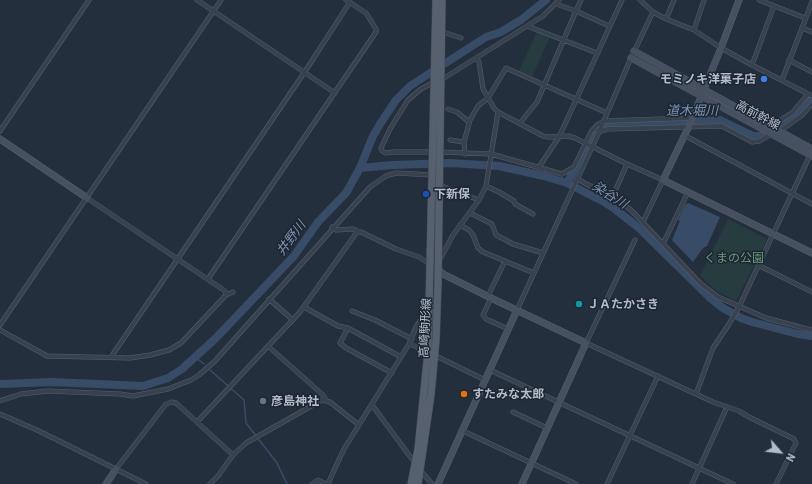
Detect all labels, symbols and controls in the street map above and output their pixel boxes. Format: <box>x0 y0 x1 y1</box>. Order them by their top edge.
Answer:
place label: モミノキ洋菓子店 <box>660 72 756 86</box>
marker: モミノキ洋菓子店 <box>759 74 769 84</box>
street label: 高前幹線 <box>733 97 783 133</box>
water label: 道木堀川 <box>666 103 718 119</box>
water label: 染谷川 <box>589 178 631 212</box>
place label: 下新保 <box>434 187 470 201</box>
marker: 下新保 <box>421 189 431 199</box>
water label: 井野川 <box>273 218 309 258</box>
park label: くまの公園 <box>704 251 764 265</box>
place label: ＪＡたかさき <box>587 297 659 311</box>
street label: 高崎駒形線 <box>416 298 434 358</box>
marker: ＪＡたかさき <box>574 299 584 309</box>
place label: すたみな太郎 <box>472 387 544 401</box>
marker: すたみな太郎 <box>459 389 469 399</box>
place label: 彦島神社 <box>271 394 319 408</box>
marker: 彦島神社 <box>258 396 268 406</box>
north arrow <box>760 432 800 472</box>
text: N <box>784 452 798 464</box>

